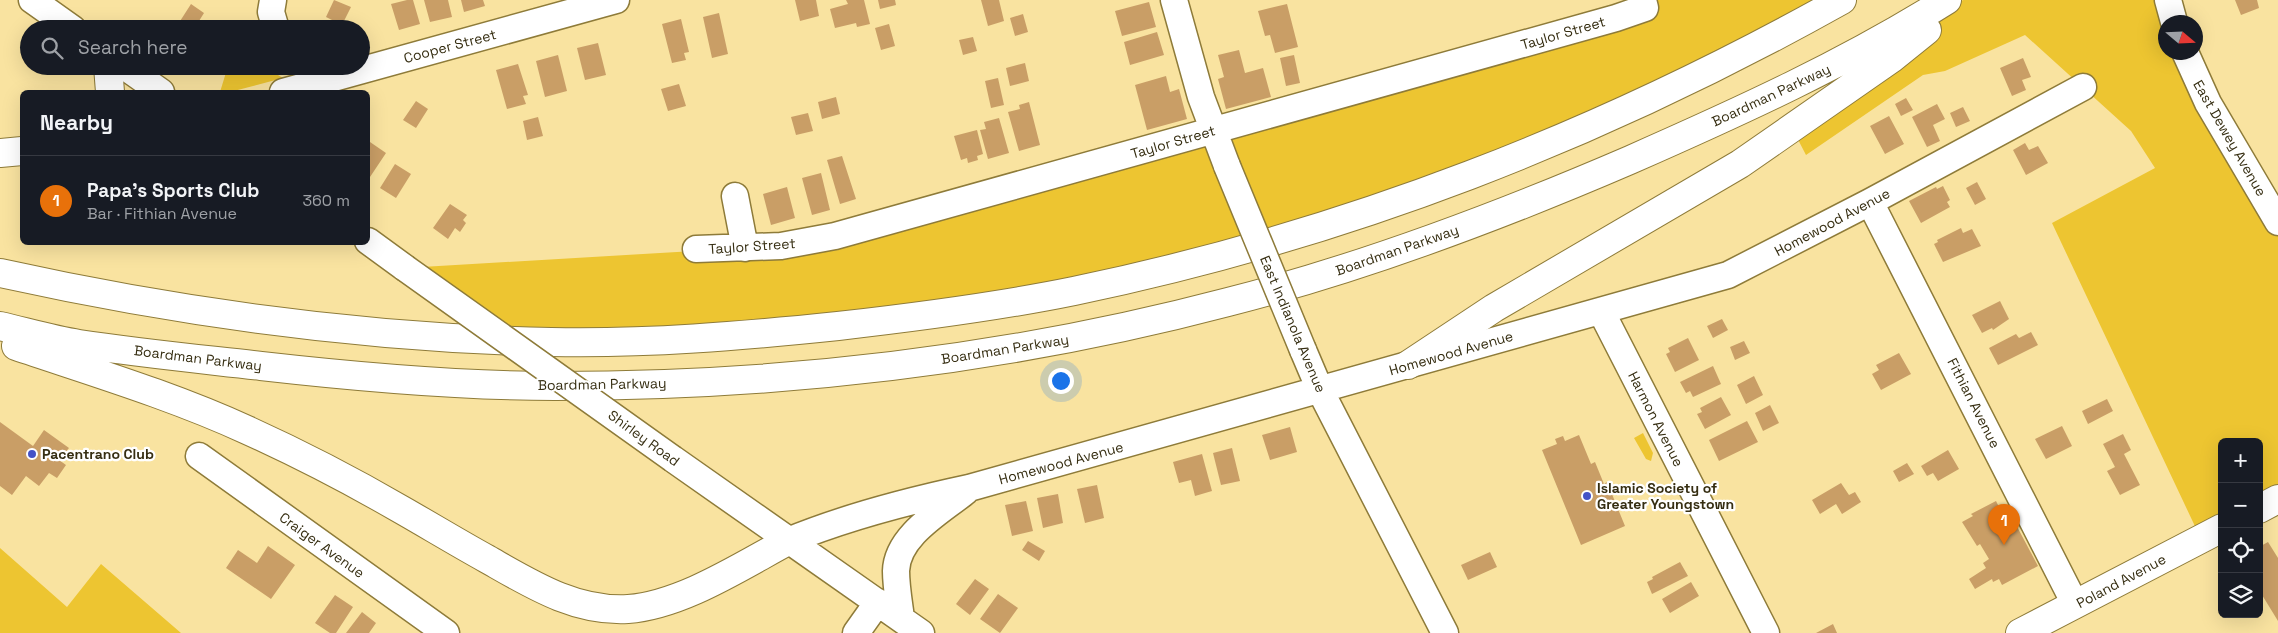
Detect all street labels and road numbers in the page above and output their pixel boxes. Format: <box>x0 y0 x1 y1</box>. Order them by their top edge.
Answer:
street label: Taylor Street <box>1519 12 1607 54</box>
street label: Cooper Street <box>402 25 498 67</box>
street label: Boardman Parkway <box>1709 60 1833 130</box>
street label: East Dewey Avenue <box>2189 77 2271 199</box>
street label: Taylor Street <box>1129 121 1217 163</box>
street label: Homewood Avenue <box>1771 184 1893 260</box>
street label: Boardman Parkway <box>1333 221 1461 279</box>
street label: Taylor Street <box>708 234 796 258</box>
street label: East Indianola Avenue <box>1256 253 1330 395</box>
street label: Homewood Avenue <box>1387 327 1515 379</box>
street label: Boardman Parkway <box>940 330 1070 368</box>
street label: Boardman Parkway <box>133 341 263 375</box>
street label: Fithian Avenue <box>1944 355 2004 451</box>
street label: Harmon Avenue <box>1624 368 1688 470</box>
street label: Boardman Parkway <box>537 374 667 394</box>
street label: Shirley Road <box>605 406 683 470</box>
street label: Homewood Avenue <box>997 438 1125 488</box>
street label: Craiger Avenue <box>276 508 368 582</box>
street label: Poland Avenue <box>2073 550 2169 612</box>

